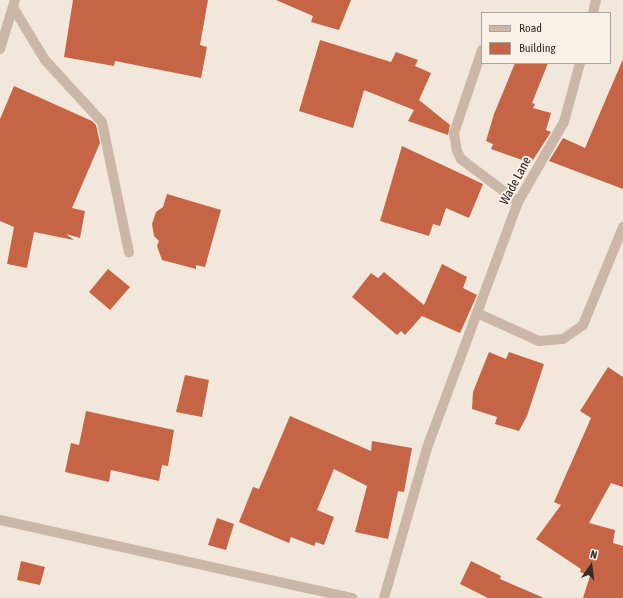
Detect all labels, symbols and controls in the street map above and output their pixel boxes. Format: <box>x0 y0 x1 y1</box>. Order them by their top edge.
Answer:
legend <box>481 12 611 64</box>
text: Road <box>519 21 542 35</box>
text: Building <box>519 41 556 55</box>
street label: Wade Lane <box>497 154 535 208</box>
north arrow <box>571 546 611 586</box>
text: N <box>589 548 599 561</box>

